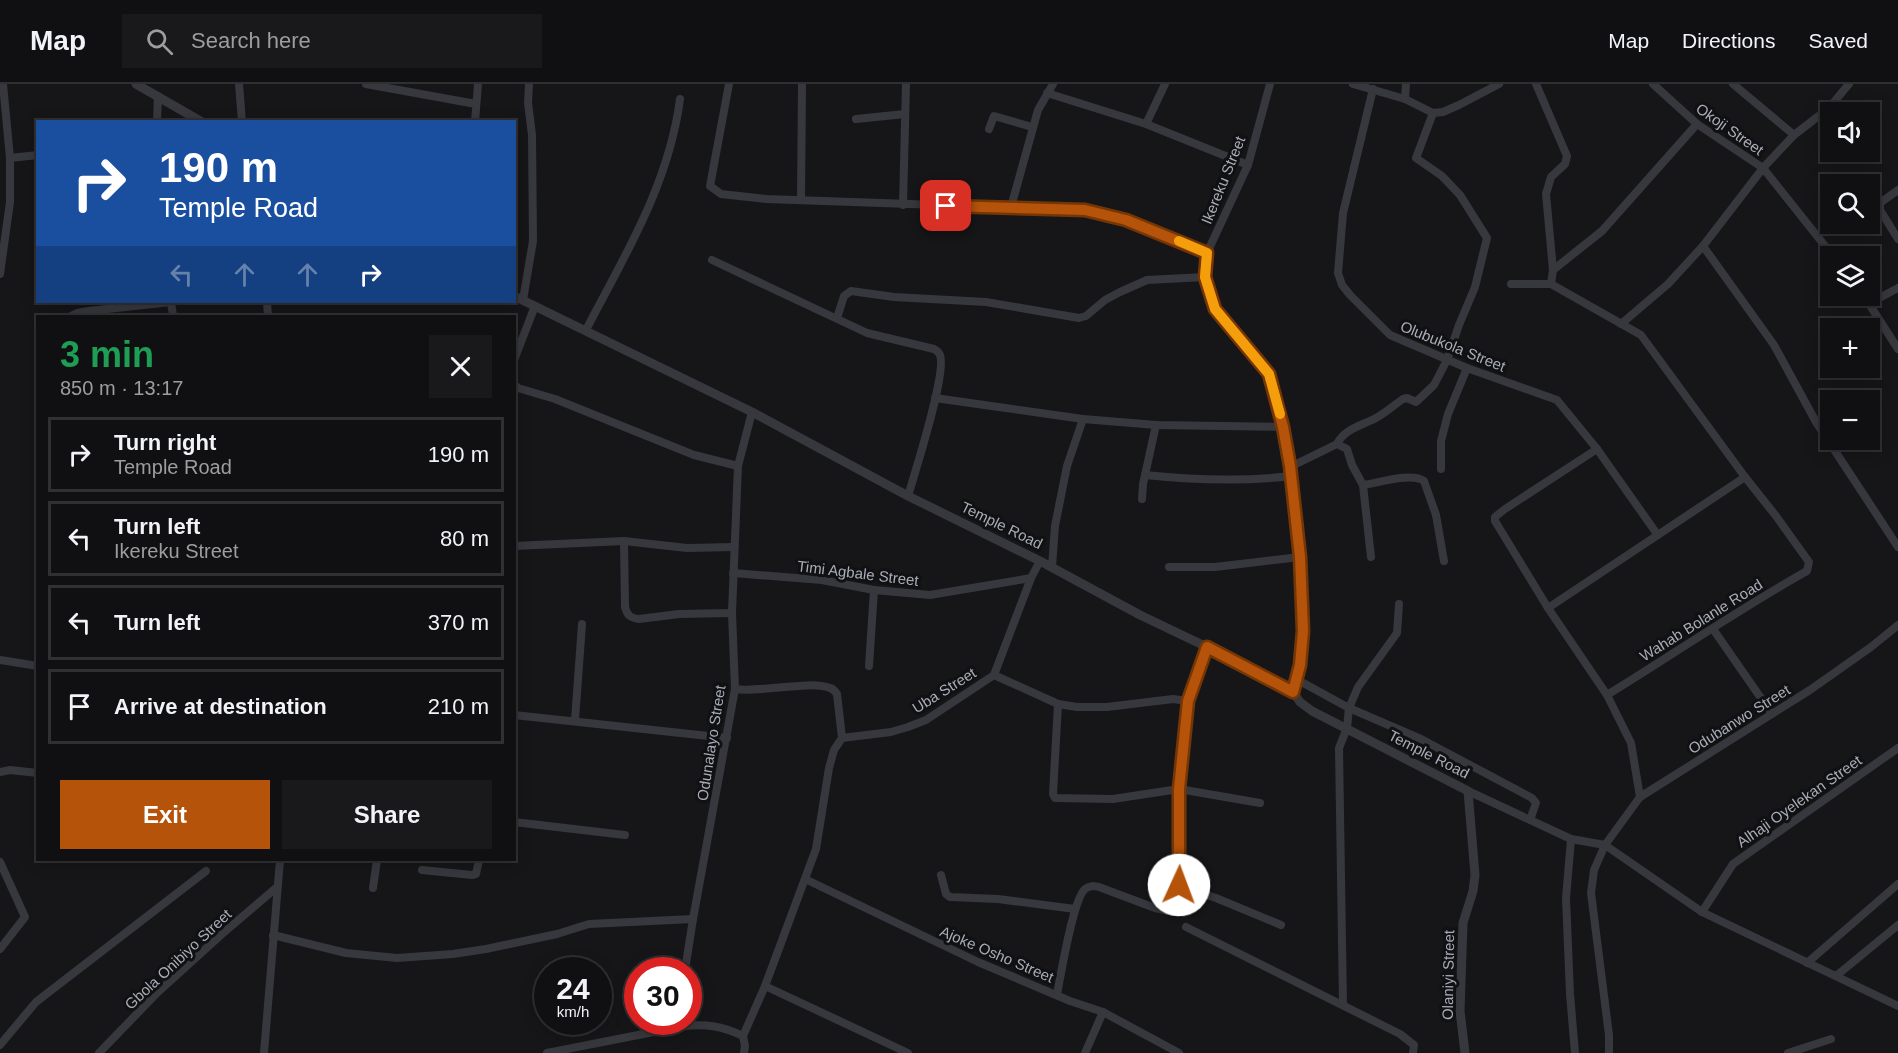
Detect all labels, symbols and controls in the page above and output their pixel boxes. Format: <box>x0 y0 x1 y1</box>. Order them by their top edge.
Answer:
search box <box>122 14 542 68</box>
text: Map <box>30 25 86 56</box>
icon: search <box>143 25 176 58</box>
text: Search here <box>191 28 311 53</box>
text: Map <box>1608 29 1649 52</box>
text: Directions <box>1682 29 1775 52</box>
text: Saved <box>1808 29 1868 52</box>
street label: Okoji Street <box>1693 100 1768 159</box>
map controls <box>1820 102 1880 450</box>
button: sound <box>1820 102 1880 162</box>
street label: Ikereku Street <box>1198 133 1249 226</box>
icon: right <box>60 144 138 222</box>
text: 190 m <box>159 144 278 191</box>
button: search <box>1820 174 1880 234</box>
pin <box>920 180 971 231</box>
icon: arrive <box>929 189 962 222</box>
text: Temple Road <box>159 193 318 223</box>
button: layers <box>1820 246 1880 306</box>
icon: left <box>165 258 198 291</box>
icon: ahead <box>228 258 261 291</box>
icon: ahead <box>291 258 324 291</box>
icon: right <box>354 258 387 291</box>
street label: Olubukola Street <box>1398 317 1509 375</box>
button: + <box>1820 318 1880 378</box>
text: 3 min <box>60 334 154 375</box>
button: close <box>429 335 492 398</box>
text: 850 m · 13:17 <box>60 377 183 399</box>
button: − <box>1820 390 1880 450</box>
text: Turn right <box>114 430 216 455</box>
icon: right <box>63 438 96 471</box>
text: 190 m <box>428 442 489 467</box>
text: Temple Road <box>114 456 232 478</box>
street label: Temple Road <box>959 498 1045 552</box>
text: Turn left <box>114 514 200 539</box>
icon: left <box>63 522 96 555</box>
text: 80 m <box>440 526 489 551</box>
text: Ikereku Street <box>114 540 239 562</box>
street label: Timi Agbale Street <box>796 557 920 589</box>
street label: Wahab Bolanle Road <box>1637 575 1765 665</box>
icon: left <box>63 606 96 639</box>
text: Turn left <box>114 610 200 635</box>
text: 370 m <box>428 610 489 635</box>
street label: Uba Street <box>909 663 980 716</box>
street label: Odubanwo Street <box>1685 680 1794 757</box>
street label: Odunalayo Street <box>693 683 729 802</box>
icon: arrive <box>63 690 96 723</box>
text: Arrive at destination <box>114 694 327 719</box>
text: 210 m <box>428 694 489 719</box>
street label: Temple Road <box>1386 726 1472 782</box>
street label: Alhaji Oyelekan Street <box>1733 751 1865 851</box>
button: Exit <box>60 780 270 849</box>
button: Share <box>282 780 492 849</box>
position arrow <box>1147 853 1211 917</box>
street label: Gbola Onibiyo Street <box>121 905 235 1013</box>
street label: Ajoke Osho Street <box>938 922 1057 986</box>
street label: Olaniyi Street <box>1439 929 1457 1020</box>
speed limit sign: 30 <box>624 957 702 1035</box>
text: 24 <box>556 972 590 1005</box>
text: km/h <box>557 1003 589 1020</box>

